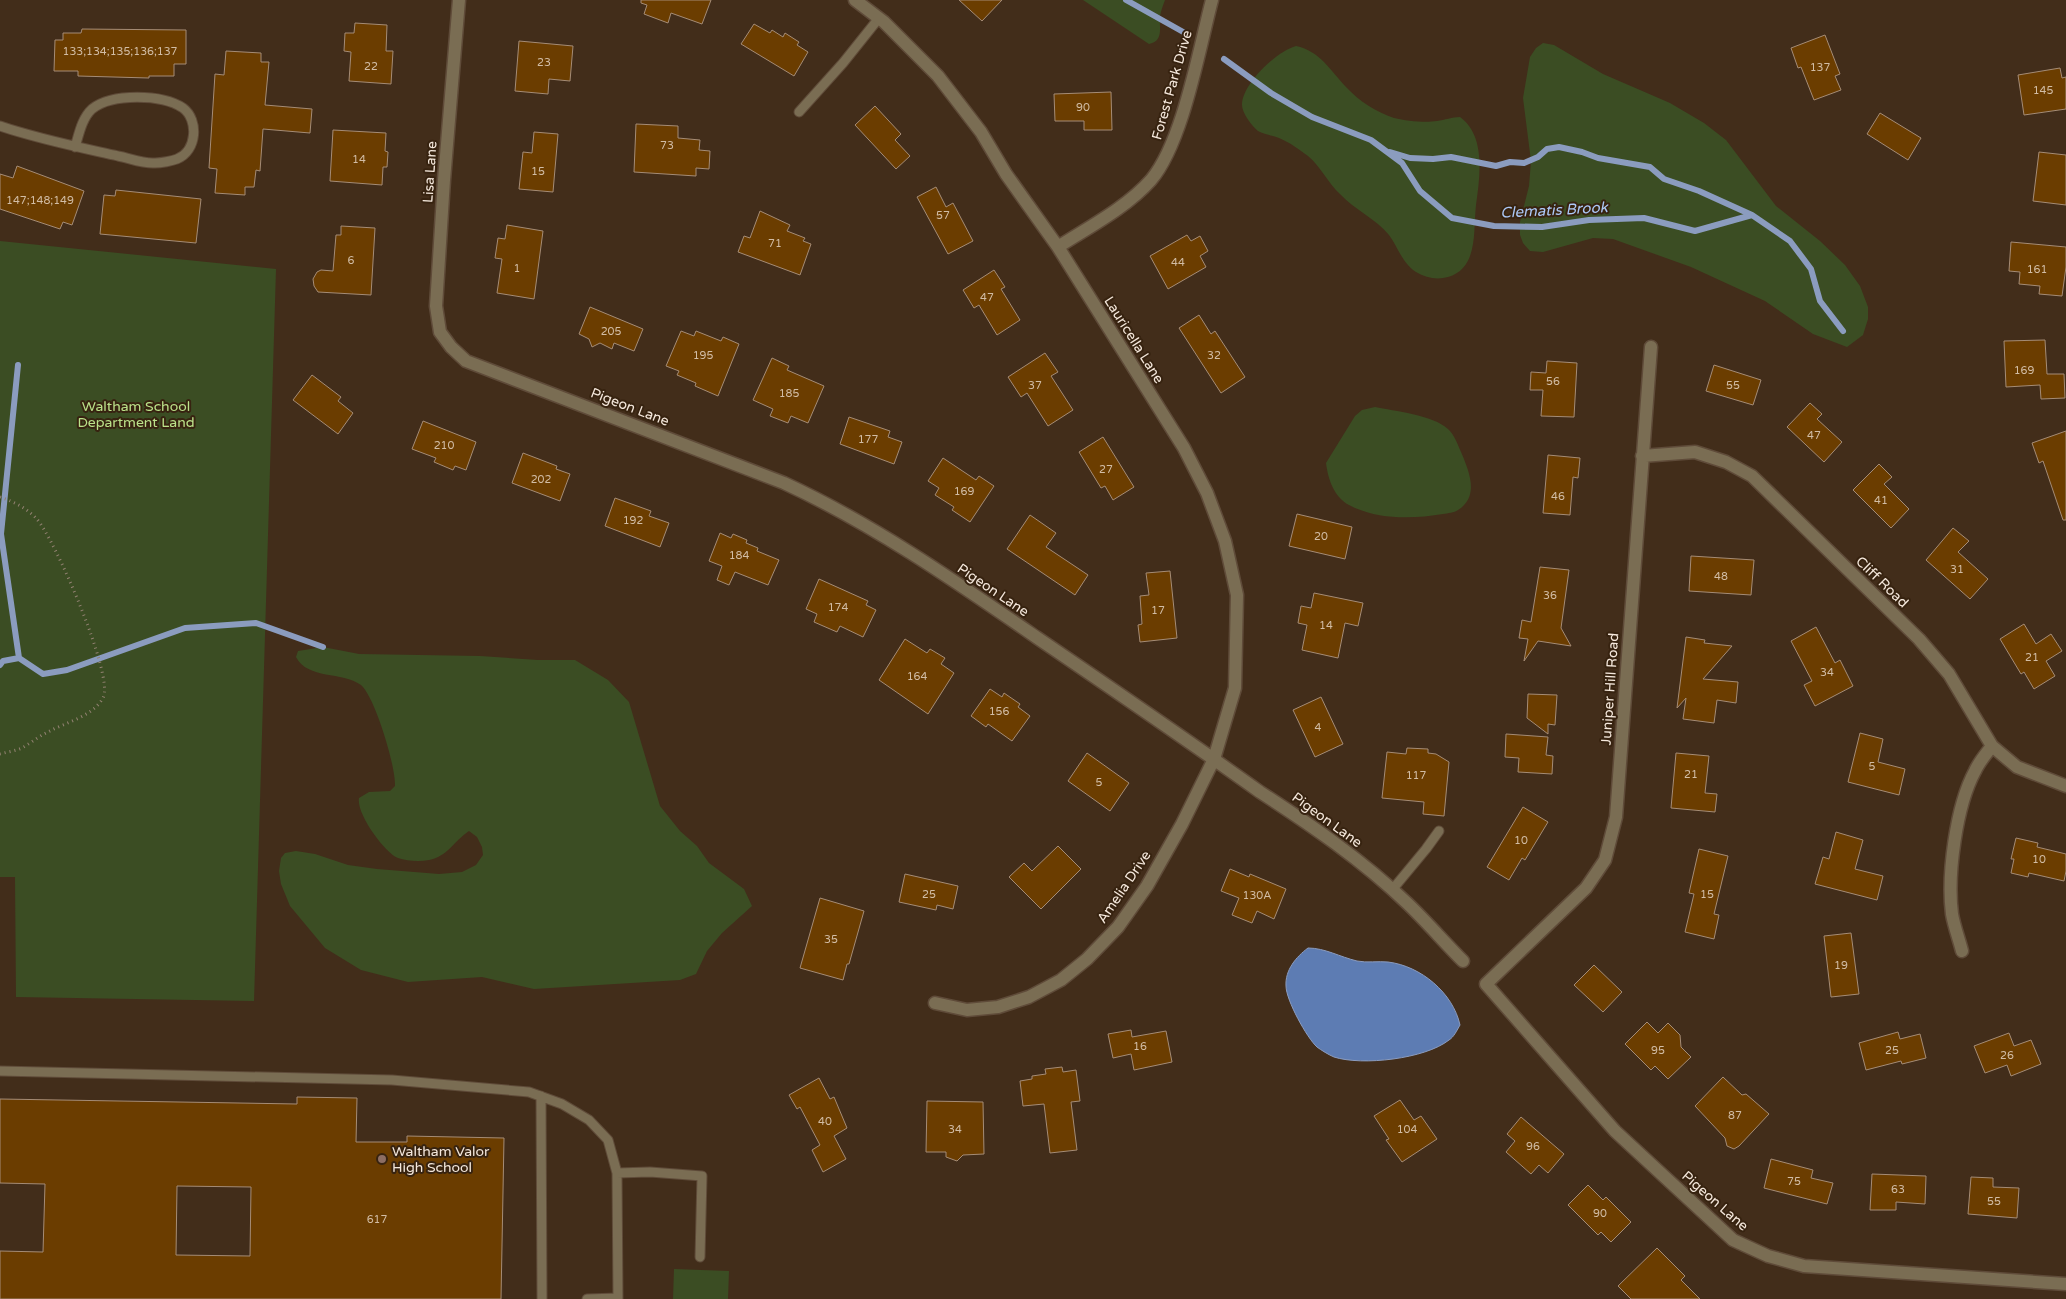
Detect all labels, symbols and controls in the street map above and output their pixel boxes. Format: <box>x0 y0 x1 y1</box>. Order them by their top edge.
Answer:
street label: Forest Park Drive <box>1148 28 1196 142</box>
house number: 133;134;135;136;137 <box>62 45 178 58</box>
house number: 23 <box>537 56 551 69</box>
house number: 22 <box>364 60 378 73</box>
house number: 137 <box>1810 61 1830 74</box>
house number: 145 <box>2033 84 2053 97</box>
house number: 90 <box>1076 101 1090 114</box>
house number: 73 <box>660 139 674 152</box>
street label: Lisa Lane <box>419 140 441 204</box>
house number: 14 <box>352 153 366 166</box>
house number: 15 <box>531 165 545 178</box>
house number: 147;148;149 <box>6 194 74 207</box>
water label: Clematis Brook <box>1500 198 1610 222</box>
house number: 57 <box>936 209 950 222</box>
house number: 71 <box>768 237 782 250</box>
house number: 6 <box>348 254 355 267</box>
house number: 44 <box>1171 256 1185 269</box>
house number: 1 <box>514 262 520 275</box>
house number: 161 <box>2027 263 2047 276</box>
house number: 47 <box>980 291 994 304</box>
street label: Lauricella Lane <box>1100 293 1168 387</box>
house number: 205 <box>601 325 621 338</box>
house number: 195 <box>693 349 713 362</box>
house number: 32 <box>1207 349 1221 362</box>
house number: 169 <box>2014 364 2034 377</box>
house number: 56 <box>1546 375 1560 388</box>
house number: 37 <box>1028 379 1042 392</box>
house number: 55 <box>1726 379 1740 392</box>
street label: Pigeon Lane <box>588 384 672 430</box>
house number: 185 <box>779 387 799 400</box>
park label: Waltham School Department Land <box>78 398 195 431</box>
house number: 47 <box>1807 429 1821 442</box>
house number: 177 <box>858 433 878 446</box>
house number: 210 <box>434 439 454 452</box>
house number: 27 <box>1099 463 1113 476</box>
house number: 202 <box>531 473 551 486</box>
house number: 169 <box>954 485 974 498</box>
house number: 46 <box>1551 490 1565 503</box>
house number: 41 <box>1874 494 1888 507</box>
house number: 192 <box>623 514 643 527</box>
house number: 20 <box>1314 530 1328 543</box>
house number: 184 <box>729 549 749 562</box>
street label: Cliff Road <box>1852 553 1912 611</box>
street label: Pigeon Lane <box>954 560 1032 620</box>
house number: 31 <box>1950 563 1964 576</box>
house number: 48 <box>1714 570 1728 583</box>
house number: 36 <box>1543 589 1557 602</box>
house number: 174 <box>828 601 848 614</box>
house number: 17 <box>1151 604 1165 617</box>
house number: 14 <box>1319 619 1333 632</box>
street label: Juniper Hill Road <box>1598 632 1622 746</box>
house number: 21 <box>2025 651 2039 664</box>
house number: 34 <box>1820 666 1834 679</box>
house number: 164 <box>907 670 927 683</box>
house number: 156 <box>989 705 1009 718</box>
house number: 4 <box>1315 721 1322 734</box>
house number: 5 <box>1869 760 1876 773</box>
house number: 21 <box>1684 768 1698 781</box>
house number: 117 <box>1406 769 1426 782</box>
house number: 5 <box>1096 776 1103 789</box>
street label: Pigeon Lane <box>1289 789 1365 851</box>
house number: 10 <box>1514 834 1528 847</box>
street label: Amelia Drive <box>1093 847 1155 927</box>
house number: 10 <box>2032 853 2046 866</box>
house number: 25 <box>922 888 936 901</box>
house number: 15 <box>1700 888 1714 901</box>
house number: 130A <box>1243 889 1271 902</box>
house number: 35 <box>824 933 838 946</box>
house number: 19 <box>1834 959 1848 972</box>
house number: 16 <box>1133 1040 1147 1053</box>
house number: 95 <box>1651 1044 1665 1057</box>
house number: 25 <box>1885 1044 1899 1057</box>
house number: 26 <box>2000 1049 2014 1062</box>
house number: 87 <box>1728 1109 1742 1122</box>
house number: 40 <box>818 1115 832 1128</box>
house number: 34 <box>948 1123 962 1136</box>
house number: 104 <box>1397 1123 1417 1136</box>
house number: 96 <box>1526 1140 1540 1153</box>
place label: Waltham Valor High School <box>392 1143 490 1176</box>
marker: Waltham Valor High School <box>376 1153 388 1165</box>
street label: Pigeon Lane <box>1678 1167 1752 1235</box>
house number: 75 <box>1787 1175 1801 1188</box>
house number: 63 <box>1891 1183 1905 1196</box>
house number: 55 <box>1987 1195 2001 1208</box>
house number: 90 <box>1593 1207 1607 1220</box>
house number: 617 <box>367 1213 387 1226</box>

